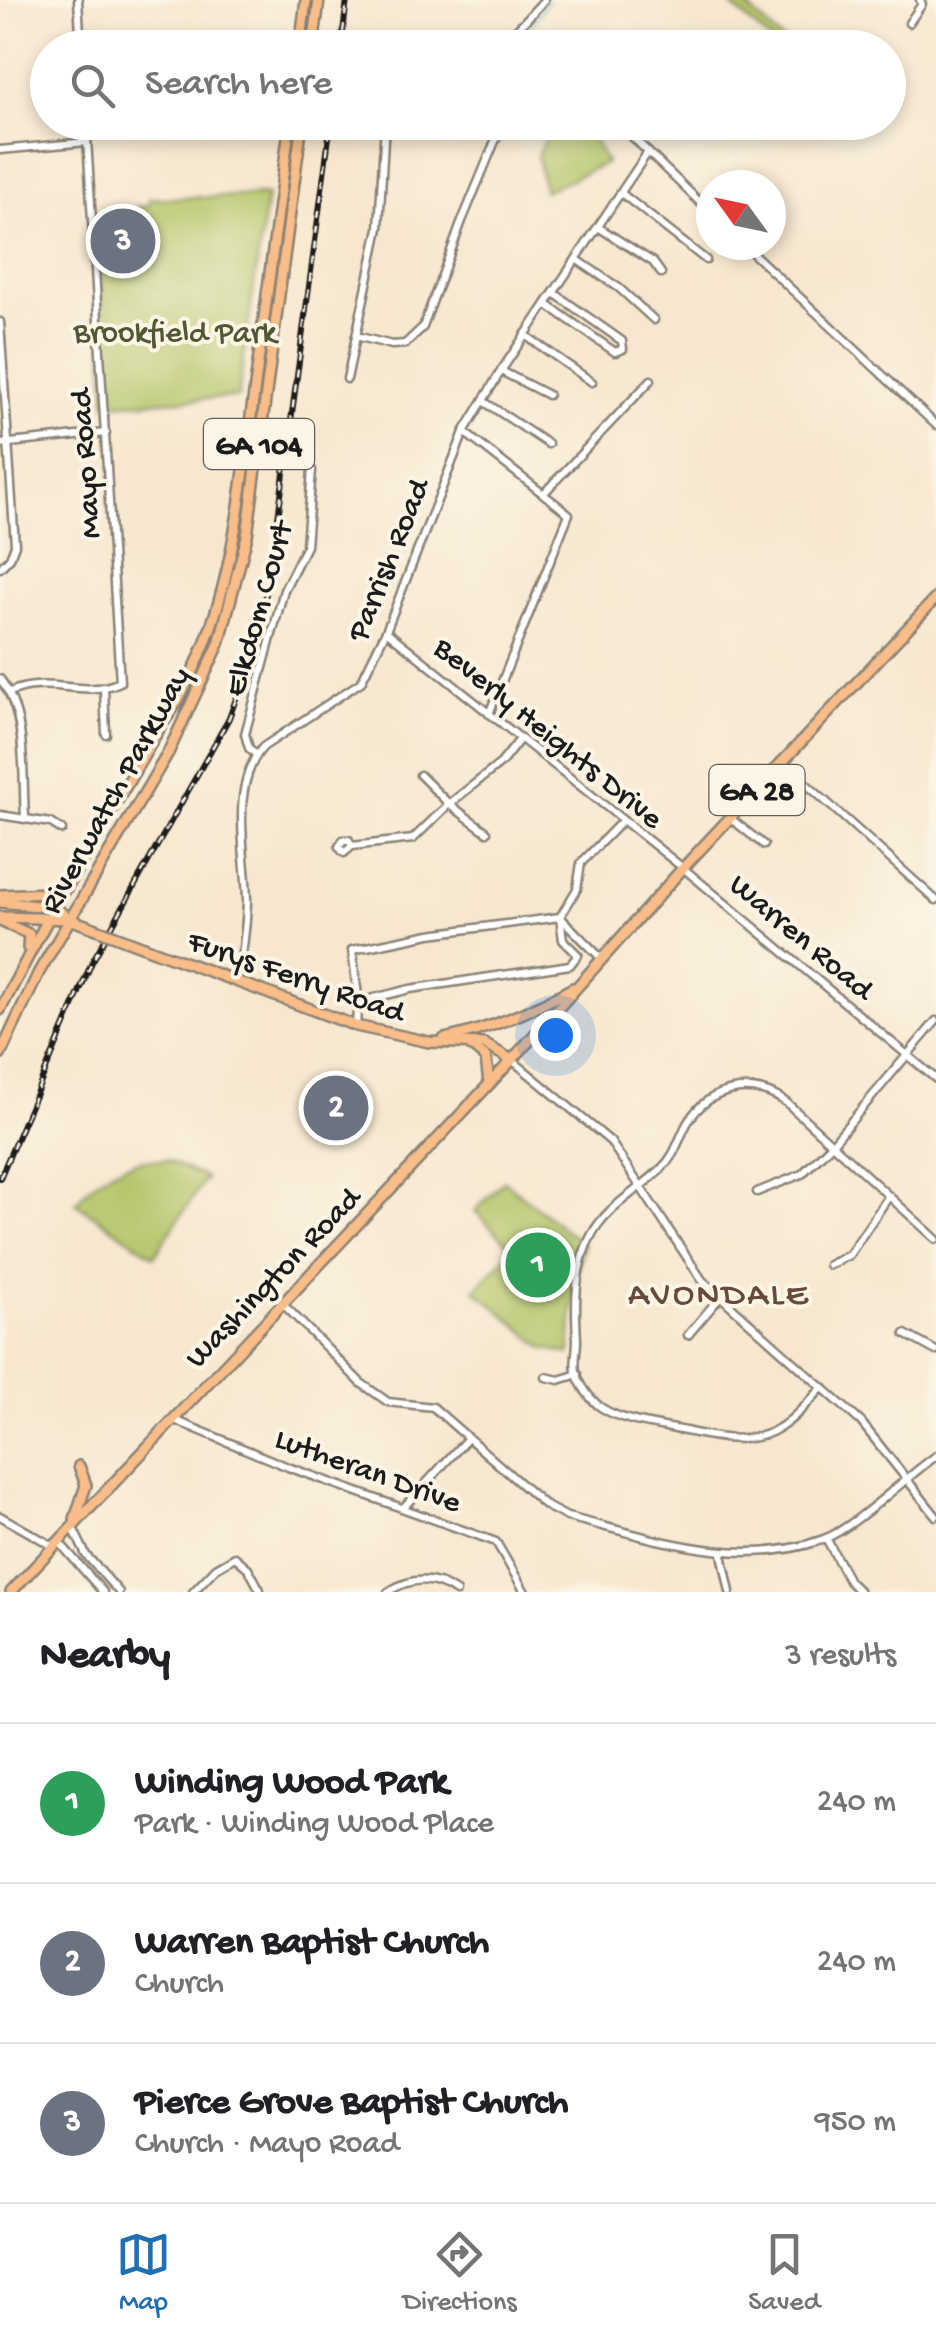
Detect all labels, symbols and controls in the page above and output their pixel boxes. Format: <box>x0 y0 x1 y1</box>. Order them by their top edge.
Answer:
search box <box>30 30 906 140</box>
icon: search <box>65 58 120 113</box>
text: Search here <box>145 63 332 107</box>
north arrow <box>696 170 786 260</box>
pin: 3 <box>90 204 156 278</box>
park label: Brookfield Park <box>73 316 279 354</box>
street label: Mayo Road <box>64 385 112 540</box>
road number: GA 104 <box>204 419 314 469</box>
street label: Parrish Road <box>341 472 441 648</box>
street label: Elkdom Court <box>218 515 305 701</box>
street label: Beverly Heights Drive <box>424 630 670 839</box>
street label: Riverwatch Parkway <box>34 661 201 921</box>
road number: GA 28 <box>710 765 804 815</box>
street label: Warren Road <box>720 867 881 1012</box>
street label: Furys Ferry Road <box>181 924 411 1034</box>
your location <box>530 1010 581 1061</box>
pin: 2 <box>304 1070 368 1146</box>
street label: Washington Road <box>179 1180 372 1378</box>
pin: 1 <box>506 1228 570 1302</box>
district label: AVONDALE <box>628 1276 810 1317</box>
street label: Lutheran Drive <box>269 1421 466 1524</box>
text: Nearby <box>40 1633 170 1682</box>
text: 3 results <box>785 1638 896 1676</box>
text: Winding Wood Park <box>135 1762 448 1806</box>
text: 1 <box>66 1784 79 1822</box>
text: 240 m <box>817 1784 896 1822</box>
text: Park · Winding Wood Place <box>135 1806 494 1844</box>
text: Warren Baptist Church <box>135 1922 489 1966</box>
text: 2 <box>65 1944 80 1982</box>
text: 240 m <box>817 1944 896 1982</box>
text: Church <box>135 1966 224 2004</box>
text: Pierce Grove Baptist Church <box>135 2082 568 2126</box>
text: 3 <box>64 2104 81 2142</box>
text: 950 m <box>815 2104 896 2142</box>
text: Church · Mayo Road <box>135 2126 399 2164</box>
tab: Map <box>116 2227 171 2320</box>
tab: Directions <box>403 2227 517 2320</box>
tab: Saved <box>748 2227 820 2320</box>

